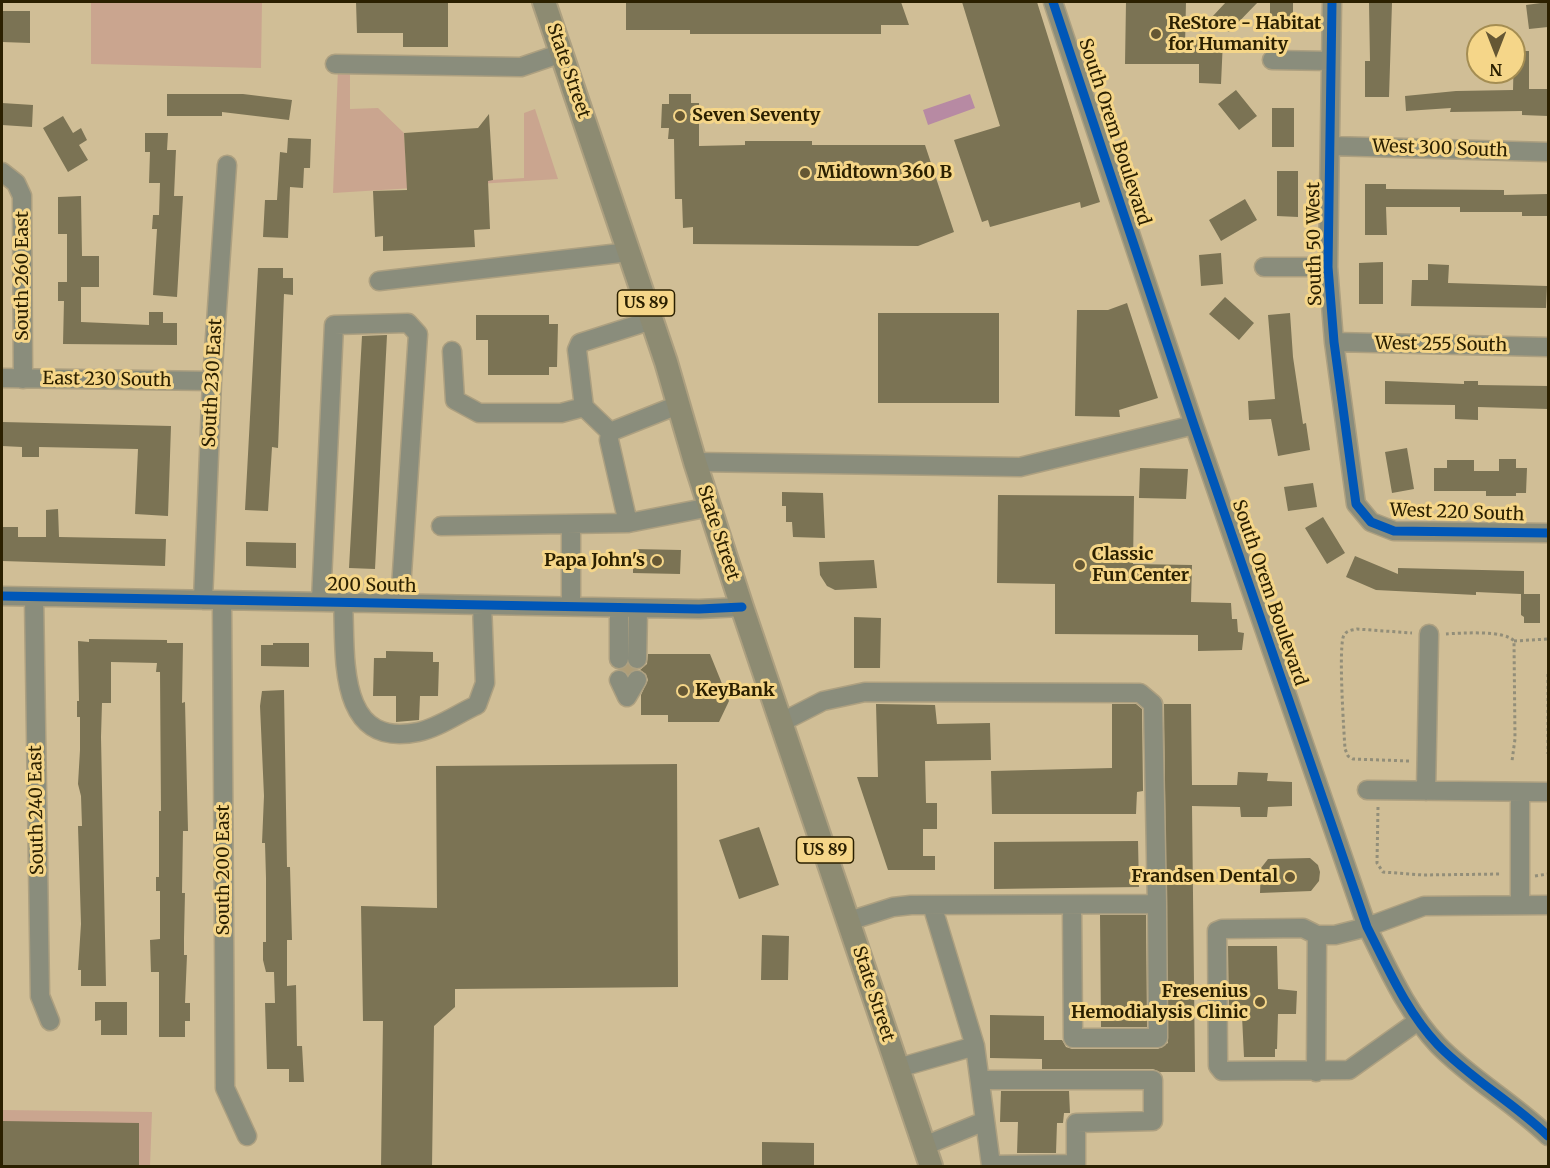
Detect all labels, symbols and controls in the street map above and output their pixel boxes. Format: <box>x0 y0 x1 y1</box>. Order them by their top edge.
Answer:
place label: ReStore - Habitat for Humanity <box>1168 13 1321 56</box>
street label: State Street <box>542 21 594 121</box>
north arrow <box>1466 24 1526 84</box>
marker: ReStore - Habitat for Humanity <box>1149 27 1163 41</box>
street label: South Orem Boulevard <box>1074 36 1154 228</box>
text: N <box>1490 60 1502 80</box>
place label: Seven Seventy <box>692 105 820 127</box>
marker: Seven Seventy <box>673 109 687 123</box>
street label: West 300 South <box>1372 136 1508 162</box>
place label: Midtown 360 B <box>817 162 952 184</box>
marker: Midtown 360 B <box>798 166 812 180</box>
street label: South 50 West <box>1303 182 1327 306</box>
street label: South 260 East <box>12 211 34 341</box>
road number: US 89 <box>618 290 674 316</box>
street label: South 230 East <box>199 318 227 448</box>
street label: West 255 South <box>1375 333 1507 357</box>
street label: East 230 South <box>42 368 172 392</box>
street label: State Street <box>692 483 744 583</box>
street label: South Orem Boulevard <box>1227 497 1311 689</box>
street label: West 220 South <box>1389 500 1525 526</box>
place label: Classic Fun Center <box>1092 544 1189 586</box>
place label: Papa John's <box>544 550 645 572</box>
marker: Papa John's <box>650 554 664 568</box>
marker: Classic Fun Center <box>1073 558 1087 572</box>
street label: 200 South <box>327 574 417 598</box>
place label: KeyBank <box>695 680 775 702</box>
marker: KeyBank <box>676 684 690 698</box>
street label: South 240 East <box>25 745 49 875</box>
street label: South 200 East <box>213 804 235 936</box>
road number: US 89 <box>796 837 854 863</box>
place label: Frandsen Dental <box>1131 866 1278 888</box>
marker: Frandsen Dental <box>1283 870 1297 884</box>
street label: State Street <box>847 944 899 1044</box>
place label: Fresenius Hemodialysis Clinic <box>1071 981 1248 1024</box>
marker: Fresenius Hemodialysis Clinic <box>1253 995 1267 1009</box>

